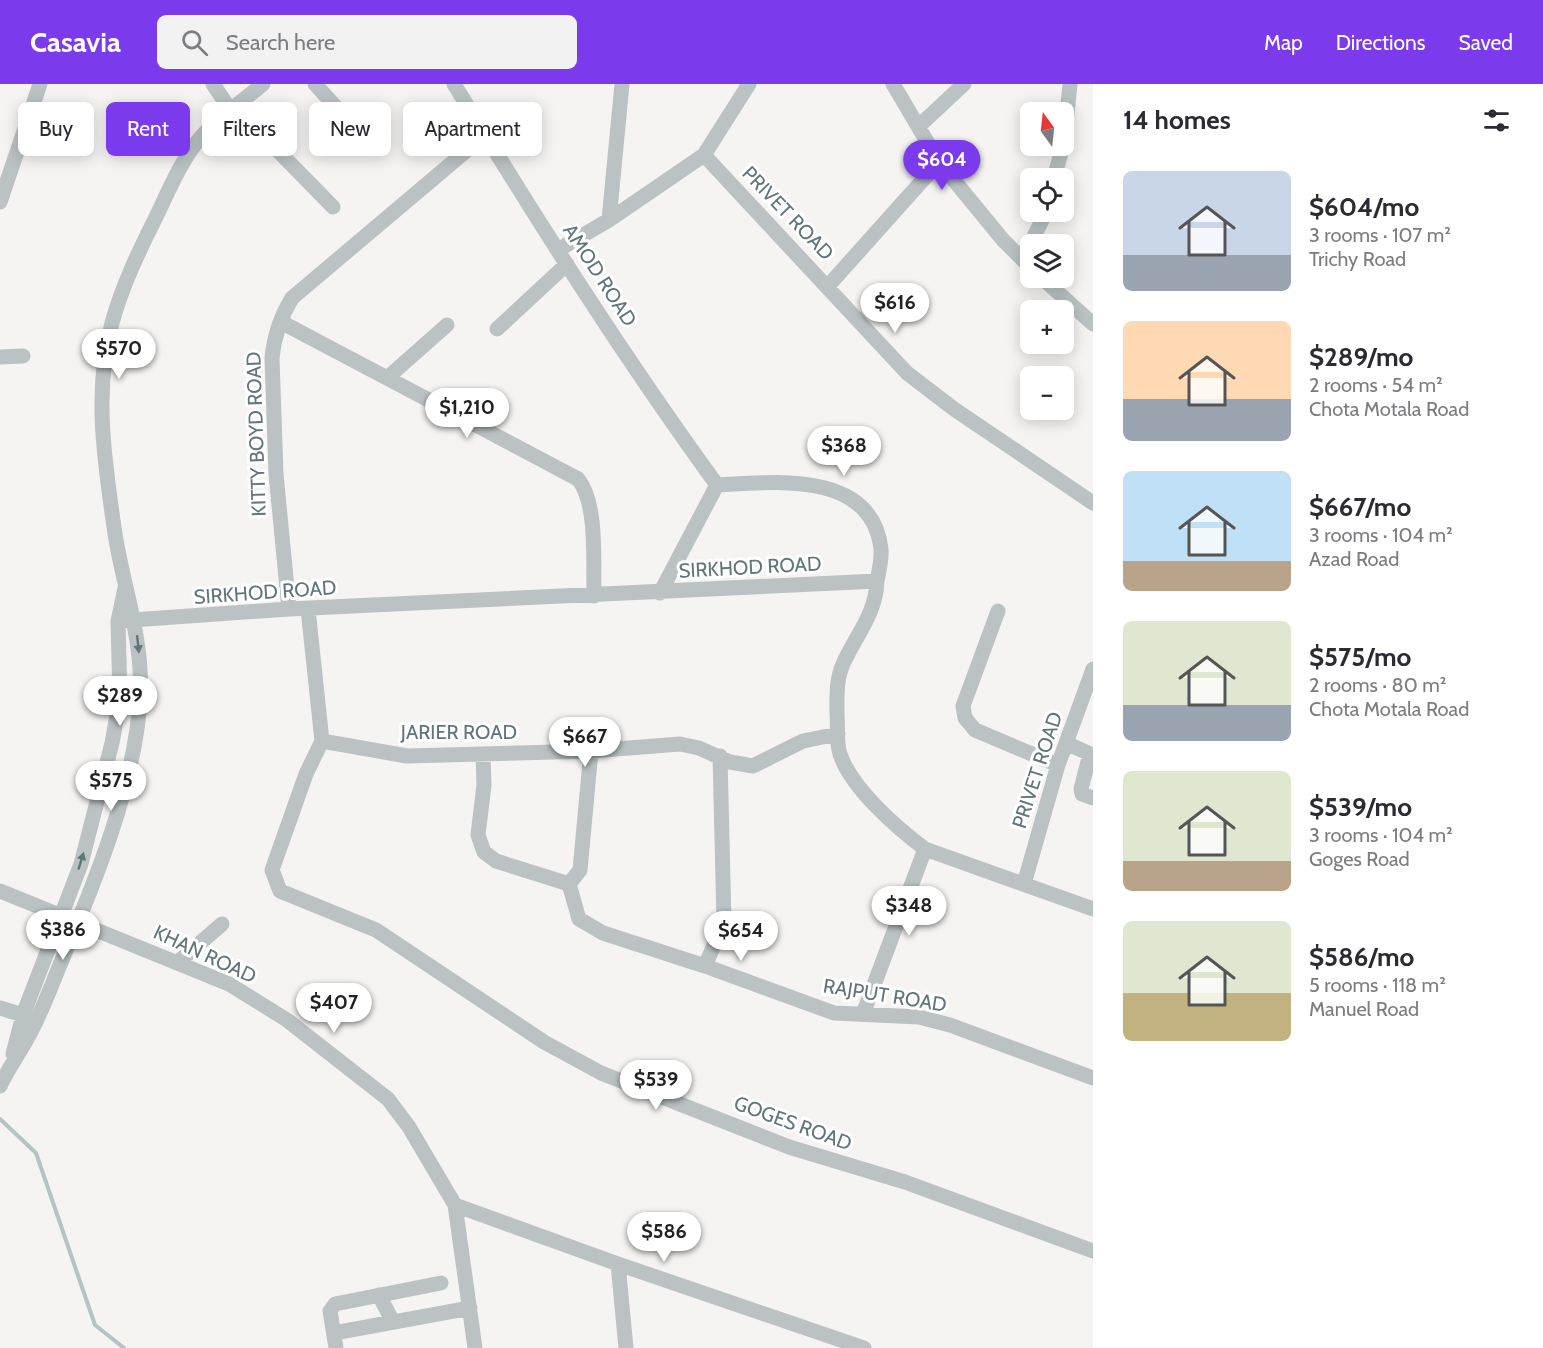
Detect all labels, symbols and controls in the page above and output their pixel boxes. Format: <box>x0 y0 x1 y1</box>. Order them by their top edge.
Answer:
search box <box>157 15 577 69</box>
text: Casavia <box>30 25 121 59</box>
icon: search <box>178 26 211 59</box>
text: Search here <box>226 29 335 56</box>
text: Map <box>1264 30 1303 55</box>
text: Directions <box>1336 30 1425 55</box>
text: Saved <box>1458 30 1513 55</box>
chip: Buy <box>18 102 94 156</box>
chip: Rent <box>106 102 190 156</box>
chip: Filters <box>202 102 297 156</box>
chip: New <box>309 102 391 156</box>
chip: Apartment <box>403 102 542 156</box>
north arrow <box>1020 102 1074 156</box>
map controls <box>1020 102 1074 420</box>
text: 14 homes <box>1123 104 1231 136</box>
icon: filters <box>1480 104 1513 137</box>
pin: $604 <box>906 140 978 191</box>
text: $604 <box>917 147 967 171</box>
street label: PRIVET ROAD <box>737 161 839 265</box>
button: locate <box>1020 168 1074 222</box>
text: $604/mo <box>1309 191 1419 223</box>
icon: home <box>1171 195 1243 267</box>
street label: AMOD ROAD <box>558 219 642 331</box>
text: 3 rooms · 107 m² <box>1309 223 1451 247</box>
button: layers <box>1020 234 1074 288</box>
text: Trichy Road <box>1309 247 1406 271</box>
pin: $616 <box>859 283 931 334</box>
text: $616 <box>874 290 916 314</box>
button: + <box>1020 300 1074 354</box>
pin: $570 <box>83 329 155 380</box>
text: $570 <box>96 336 142 360</box>
text: $289/mo <box>1309 341 1413 373</box>
icon: home <box>1171 345 1243 417</box>
street label: KITTY BOYD ROAD <box>241 351 271 517</box>
button: − <box>1020 366 1074 420</box>
text: 2 rooms · 54 m² <box>1309 373 1443 397</box>
pin: $1,210 <box>418 388 516 439</box>
text: $1,210 <box>439 395 495 419</box>
text: Chota Motala Road <box>1309 397 1469 421</box>
pin: $368 <box>808 426 880 477</box>
text: $368 <box>821 433 867 457</box>
text: $667/mo <box>1309 491 1411 523</box>
icon: home <box>1171 495 1243 567</box>
text: 3 rooms · 104 m² <box>1309 523 1453 547</box>
text: Azad Road <box>1309 547 1399 571</box>
street label: SIRKHOD ROAD <box>678 551 822 583</box>
street label: SIRKHOD ROAD <box>193 575 337 609</box>
one-way arrow <box>133 634 143 653</box>
text: $575/mo <box>1309 641 1411 673</box>
icon: home <box>1171 645 1243 717</box>
text: 2 rooms · 80 m² <box>1309 673 1446 697</box>
pin: $289 <box>84 676 156 727</box>
text: $289 <box>97 683 143 707</box>
text: Chota Motala Road <box>1309 697 1469 721</box>
street label: PRIVET ROAD <box>1007 709 1067 831</box>
pin: $667 <box>549 717 621 768</box>
street label: JARIER ROAD <box>400 720 517 744</box>
text: $667 <box>563 724 607 748</box>
pin: $575 <box>75 761 147 812</box>
text: $575 <box>89 768 133 792</box>
text: $539/mo <box>1309 791 1412 823</box>
icon: home <box>1171 795 1243 867</box>
text: 3 rooms · 104 m² <box>1309 823 1453 847</box>
text: Goges Road <box>1309 847 1410 871</box>
one-way arrow <box>77 852 86 870</box>
pin: $348 <box>873 886 945 937</box>
text: $348 <box>886 893 932 917</box>
pin: $386 <box>27 910 99 961</box>
pin: $654 <box>705 911 777 962</box>
text: $386 <box>40 917 86 941</box>
text: $654 <box>718 918 764 942</box>
street label: KHAN ROAD <box>150 920 260 988</box>
text: $586/mo <box>1309 941 1414 973</box>
icon: home <box>1171 945 1243 1017</box>
street label: RAJPUT ROAD <box>822 973 948 1017</box>
text: 5 rooms · 118 m² <box>1309 973 1446 997</box>
pin: $407 <box>298 983 370 1034</box>
text: $407 <box>310 990 358 1014</box>
text: Manuel Road <box>1309 997 1419 1021</box>
pin: $539 <box>620 1060 692 1111</box>
text: $539 <box>634 1067 678 1091</box>
street label: GOGES ROAD <box>731 1091 855 1155</box>
pin: $586 <box>628 1212 700 1263</box>
text: $586 <box>641 1219 687 1243</box>

